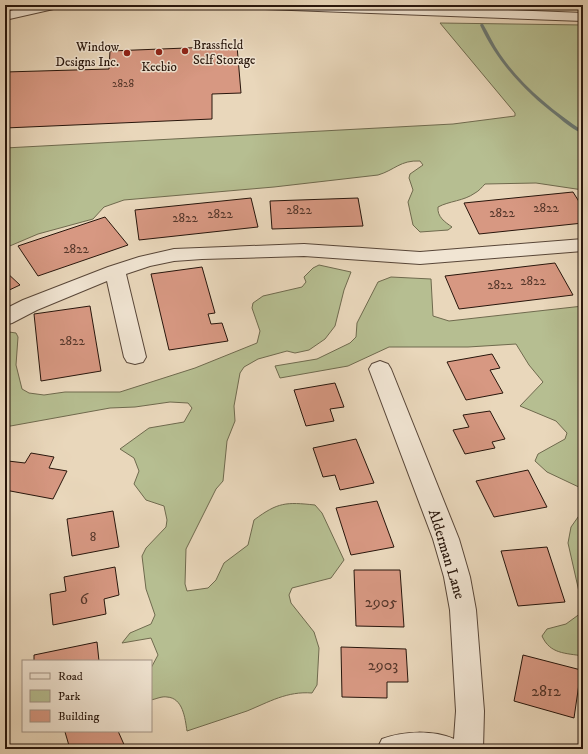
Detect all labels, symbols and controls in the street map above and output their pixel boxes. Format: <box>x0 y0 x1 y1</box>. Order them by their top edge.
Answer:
place label: Brassfield Self Storage <box>193 37 255 68</box>
place label: Window Designs Inc. <box>55 39 120 70</box>
marker: Brassfield Self Storage <box>180 46 190 56</box>
marker: Keebio <box>154 47 164 57</box>
marker: Window Designs Inc. <box>122 48 132 58</box>
place label: Keebio <box>141 59 177 75</box>
house number: 2828 <box>112 77 134 91</box>
house number: 2822 <box>533 200 559 216</box>
house number: 2822 <box>286 202 312 218</box>
house number: 2822 <box>489 205 515 221</box>
house number: 2822 <box>207 206 233 222</box>
house number: 2822 <box>172 210 198 226</box>
house number: 2822 <box>63 241 89 257</box>
house number: 2822 <box>520 273 546 289</box>
house number: 2822 <box>487 277 513 293</box>
house number: 2822 <box>59 333 85 349</box>
street label: Alderman Lane <box>424 507 469 601</box>
house number: 8 <box>90 529 96 545</box>
house number: 6 <box>80 589 89 609</box>
house number: 2905 <box>365 592 397 612</box>
house number: 2903 <box>368 655 398 675</box>
legend <box>22 660 152 732</box>
text: Road <box>58 669 83 684</box>
house number: 2812 <box>531 681 561 701</box>
text: Park <box>58 689 80 704</box>
text: Building <box>58 709 99 724</box>

